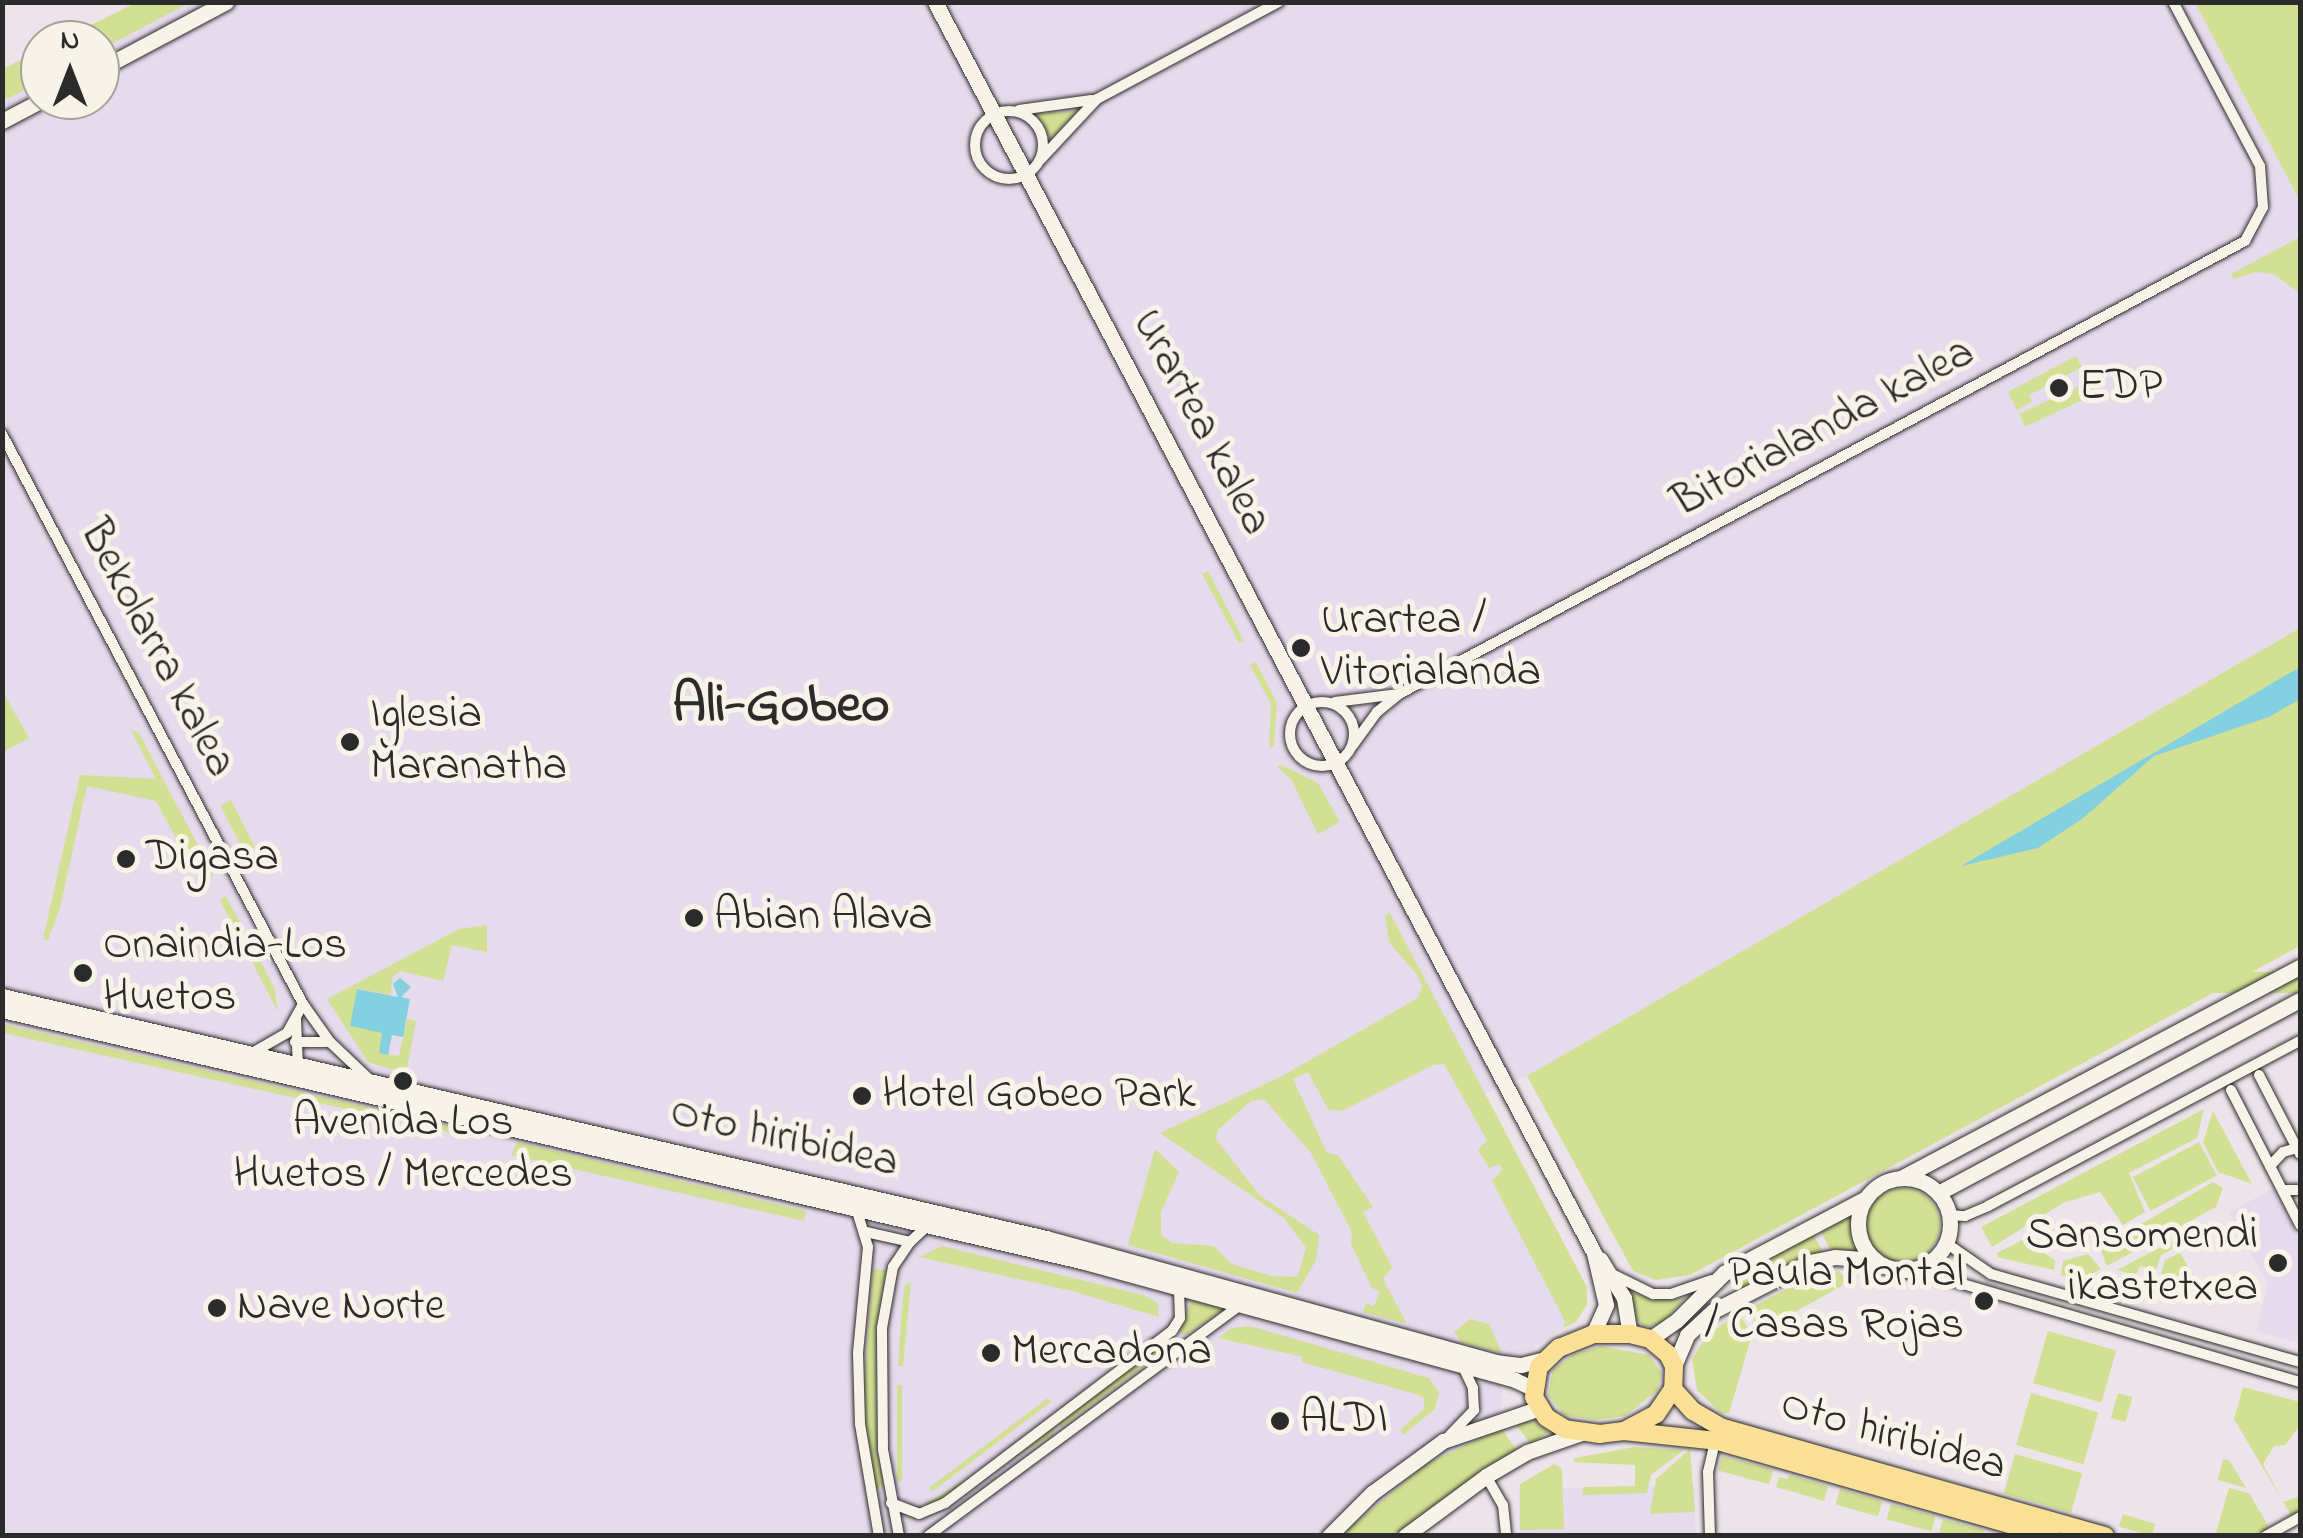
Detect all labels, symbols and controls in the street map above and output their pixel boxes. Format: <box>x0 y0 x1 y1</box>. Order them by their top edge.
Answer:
north arrow <box>20 20 120 120</box>
text: N <box>61 21 79 62</box>
street label: Urartea kalea <box>1118 301 1282 545</box>
street label: Bitorialanda kalea <box>1664 327 1984 531</box>
place label: EDP <box>2079 361 2163 415</box>
marker: EDP <box>2048 377 2070 399</box>
street label: Bekolarra kalea <box>66 511 246 787</box>
place label: Urartea / Vitorialanda <box>1321 595 1541 701</box>
marker: Urartea / Vitorialanda <box>1290 637 1312 659</box>
district label: Ali-Gobeo <box>672 675 890 741</box>
place label: Iglesia Maranatha <box>370 689 567 795</box>
marker: Iglesia Maranatha <box>339 731 361 753</box>
place label: Digasa <box>146 832 279 886</box>
marker: Digasa <box>115 848 137 870</box>
place label: Abian Alava <box>714 891 933 945</box>
marker: Abian Alava <box>683 907 705 929</box>
place label: Onaindia-Los Huetos <box>103 920 347 1026</box>
marker: Onaindia-Los Huetos <box>72 962 94 984</box>
place label: Hotel Gobeo Park <box>882 1069 1196 1123</box>
marker: Avenida Los Huetos / Mercedes <box>392 1070 414 1092</box>
marker: Hotel Gobeo Park <box>851 1085 873 1107</box>
street label: Oto hiribidea <box>665 1087 903 1191</box>
place label: Avenida Los Huetos / Mercedes <box>233 1097 573 1203</box>
place label: Sansomendi ikastetxea <box>2026 1210 2258 1316</box>
place label: Paula Montal / Casas Rojas <box>1705 1248 1964 1354</box>
marker: Sansomendi ikastetxea <box>2267 1252 2289 1274</box>
place label: Nave Norte <box>237 1281 445 1335</box>
marker: Paula Montal / Casas Rojas <box>1973 1290 1995 1312</box>
marker: Nave Norte <box>206 1297 228 1319</box>
place label: Mercadona <box>1011 1326 1212 1380</box>
marker: Mercadona <box>980 1342 1002 1364</box>
street label: Oto hiribidea <box>1774 1379 2012 1495</box>
place label: ALDI <box>1300 1394 1388 1448</box>
marker: ALDI <box>1269 1410 1291 1432</box>

